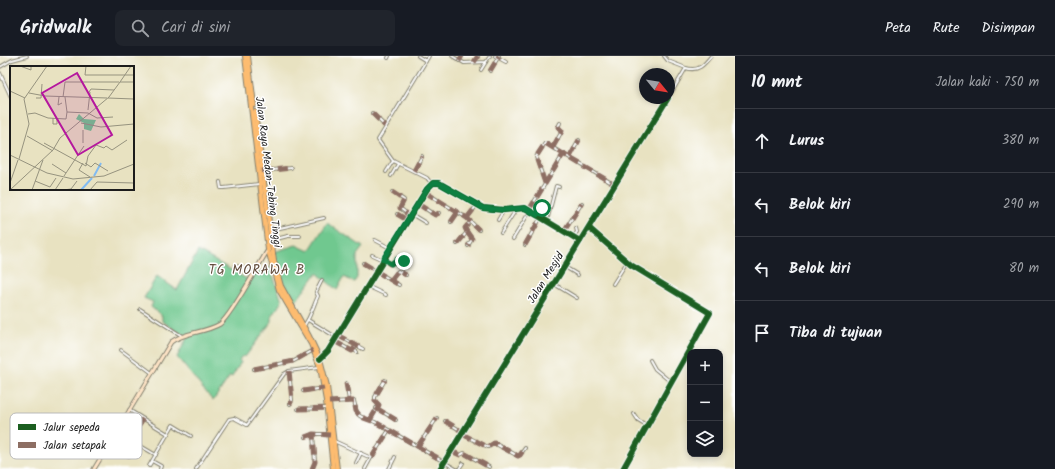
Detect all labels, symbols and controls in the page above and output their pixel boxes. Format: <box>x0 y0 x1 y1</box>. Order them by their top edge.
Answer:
search box <box>115 10 395 46</box>
text: Gridwalk <box>20 13 91 43</box>
text: Cari di sini <box>161 16 230 40</box>
icon: search <box>129 17 151 39</box>
text: Peta <box>885 17 911 39</box>
text: Rute <box>933 17 959 39</box>
text: Disimpan <box>981 17 1035 39</box>
inset map <box>10 66 134 190</box>
north arrow <box>639 68 675 104</box>
text: 10 mnt <box>751 69 802 96</box>
text: Jalan kaki · 750 m <box>935 72 1039 93</box>
street label: Jalan Raya Medan-Tebing Tinggi <box>250 95 286 249</box>
text: Lurus <box>789 129 824 153</box>
icon: ahead <box>751 130 773 152</box>
text: 380 m <box>1002 130 1039 151</box>
text: Belok kiri <box>789 193 850 217</box>
icon: left <box>751 194 773 216</box>
text: 290 m <box>1003 194 1039 215</box>
route start <box>533 199 551 217</box>
street label: Jalan Mesjid <box>523 248 569 307</box>
route end <box>395 252 413 270</box>
text: Belok kiri <box>789 257 850 281</box>
icon: left <box>751 258 773 280</box>
text: 80 m <box>1009 258 1039 279</box>
district label: TG MORAWA B <box>209 260 305 281</box>
text: Tiba di tujuan <box>789 321 882 345</box>
icon: arrive <box>751 322 773 344</box>
map controls <box>687 349 723 457</box>
button: + <box>687 349 723 385</box>
button: − <box>687 385 723 421</box>
legend <box>10 413 142 459</box>
text: Jalur sepeda <box>43 419 100 437</box>
button: layers <box>687 421 723 457</box>
text: Jalan setapak <box>43 437 107 455</box>

